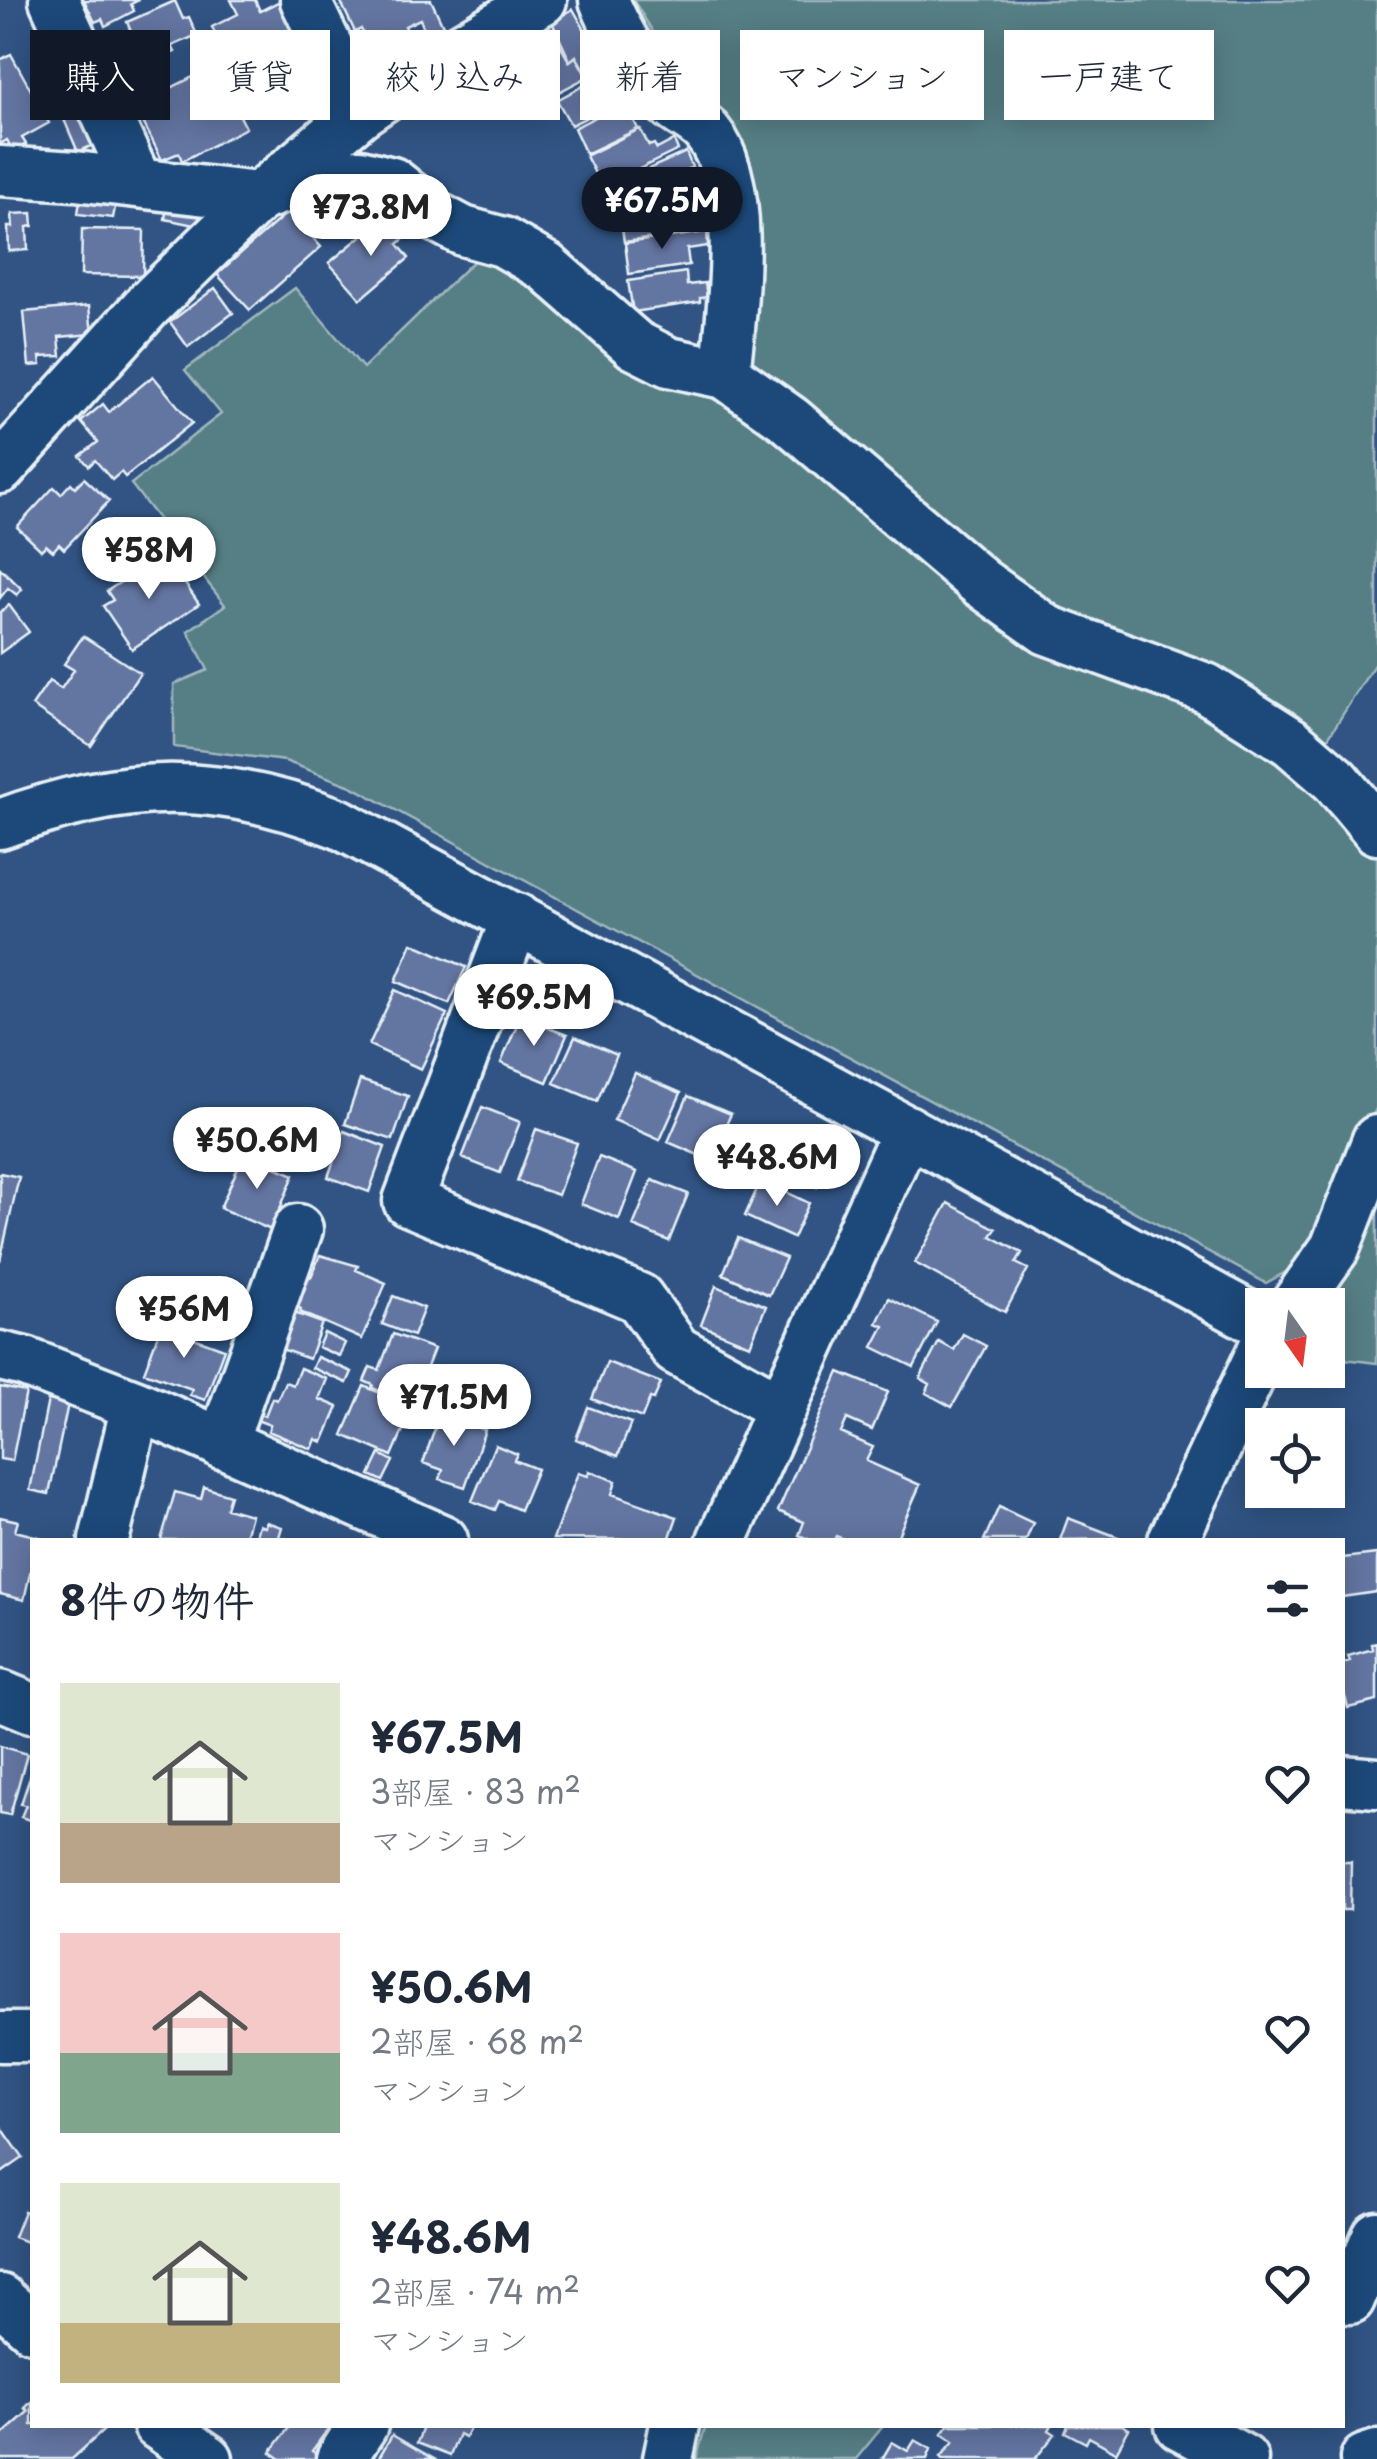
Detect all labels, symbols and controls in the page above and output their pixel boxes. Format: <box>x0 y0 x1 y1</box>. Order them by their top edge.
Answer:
chip: 購入 <box>30 30 170 120</box>
chip: 賃貸 <box>190 30 330 120</box>
chip: 絞り込み <box>350 30 560 120</box>
chip: 新着 <box>580 30 720 120</box>
chip: マンション <box>740 30 984 120</box>
chip: 一戸建て <box>1004 30 1214 120</box>
pin: ¥67.5M <box>581 167 743 252</box>
pin: ¥73.8M <box>290 174 452 259</box>
text: ¥67.5M <box>604 175 720 223</box>
text: ¥73.8M <box>312 182 430 230</box>
pin: ¥58M <box>90 517 208 602</box>
text: ¥58M <box>104 525 194 573</box>
pin: ¥69.5M <box>453 964 615 1049</box>
text: ¥69.5M <box>476 972 592 1020</box>
pin: ¥50.6M <box>176 1107 338 1192</box>
text: ¥50.6M <box>195 1115 319 1163</box>
pin: ¥48.6M <box>696 1124 858 1209</box>
text: ¥48.6M <box>715 1132 839 1180</box>
pin: ¥56M <box>125 1276 243 1361</box>
text: ¥56M <box>138 1284 230 1332</box>
north arrow <box>1245 1288 1345 1388</box>
map controls <box>1245 1288 1345 1508</box>
pin: ¥71.5M <box>373 1364 535 1449</box>
text: ¥71.5M <box>399 1372 509 1420</box>
button: locate <box>1245 1408 1345 1508</box>
text: 8件の物件 <box>60 1567 254 1630</box>
icon: filters <box>1260 1571 1315 1626</box>
text: ¥67.5M <box>370 1704 523 1767</box>
icon: home <box>140 1723 260 1843</box>
icon: heart <box>1260 1756 1315 1811</box>
text: 3部屋 · 83 m² <box>370 1767 581 1815</box>
text: マンション <box>370 1815 529 1863</box>
text: ¥50.6M <box>370 1954 533 2017</box>
icon: home <box>140 1973 260 2093</box>
icon: heart <box>1260 2006 1315 2061</box>
text: 2部屋 · 68 m² <box>370 2017 584 2065</box>
text: マンション <box>370 2065 529 2113</box>
text: ¥48.6M <box>370 2204 532 2267</box>
icon: home <box>140 2223 260 2343</box>
icon: heart <box>1260 2256 1315 2311</box>
text: 2部屋 · 74 m² <box>370 2267 580 2315</box>
text: マンション <box>370 2315 529 2363</box>

